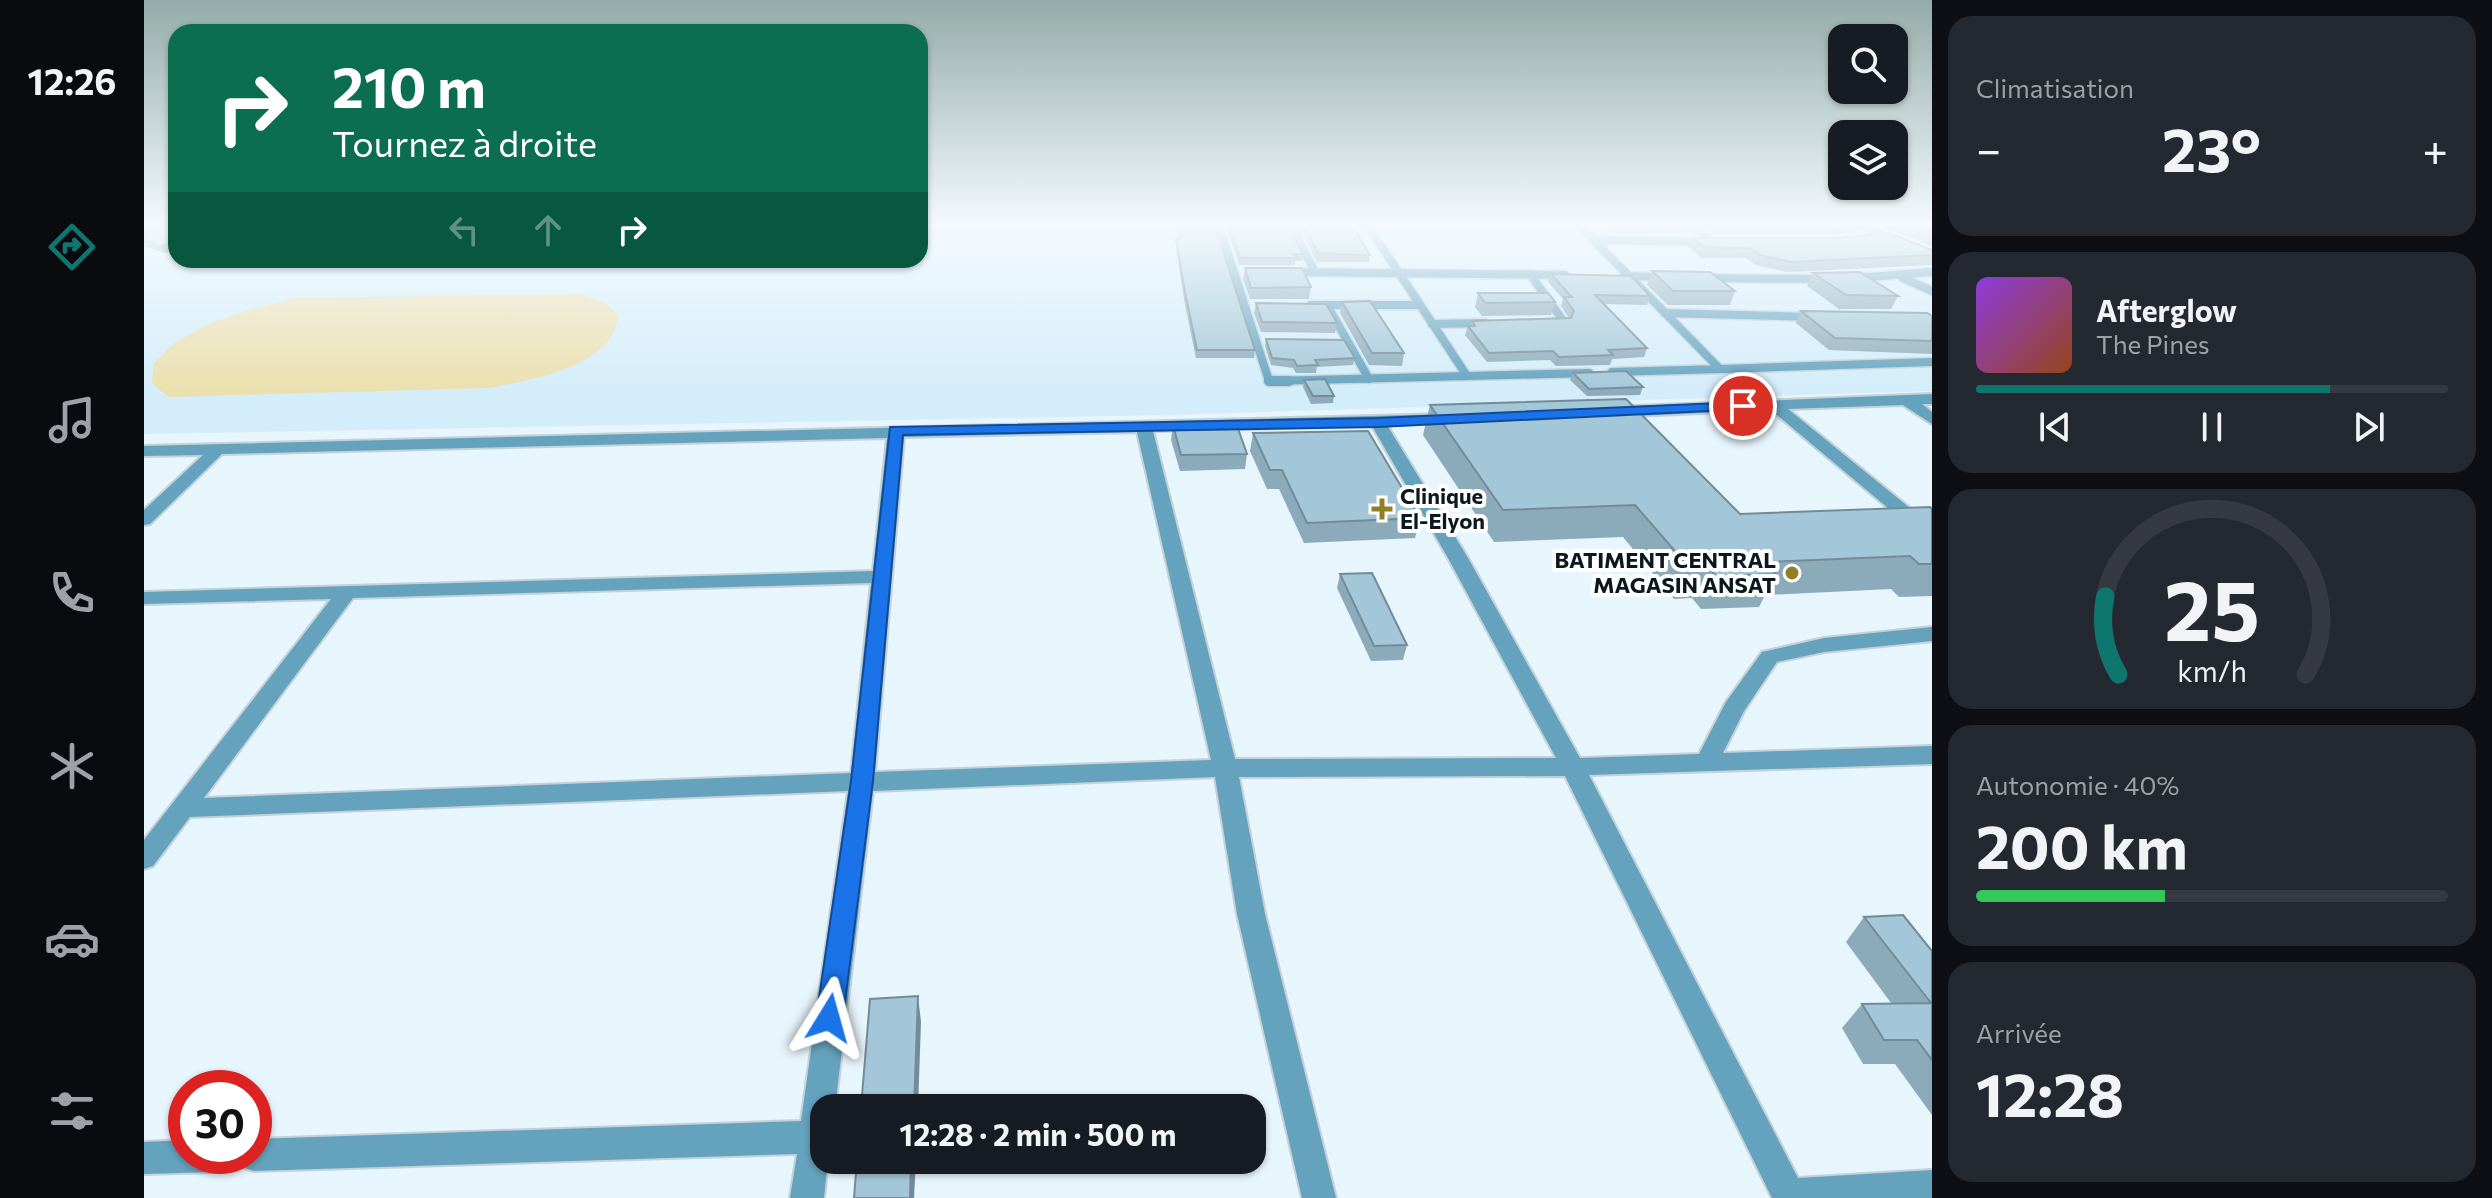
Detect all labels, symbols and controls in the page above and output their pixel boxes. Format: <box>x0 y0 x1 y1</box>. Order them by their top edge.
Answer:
map controls <box>1828 24 1908 200</box>
button: search <box>1828 24 1908 104</box>
text: 210 m <box>332 51 486 120</box>
icon: right <box>200 56 304 160</box>
text: 12:26 <box>28 58 116 102</box>
text: Climatisation <box>1976 72 2134 103</box>
text: 23° <box>2162 111 2261 184</box>
text: Tournez à droite <box>332 120 597 164</box>
button: layers <box>1828 120 1908 200</box>
text: − <box>1976 121 2001 175</box>
text: + <box>2422 121 2448 175</box>
icon: left <box>442 208 486 252</box>
icon: ahead <box>526 208 570 252</box>
icon: right <box>610 208 654 252</box>
icon: directions <box>44 219 100 275</box>
text: Afterglow <box>2096 291 2237 328</box>
text: The Pines <box>2096 328 2210 359</box>
pin <box>1709 372 1777 440</box>
icon: arrive <box>1721 384 1765 428</box>
icon: music <box>44 392 100 448</box>
icon: previous <box>2033 405 2077 449</box>
icon: pause <box>2190 405 2234 449</box>
icon: next <box>2347 405 2391 449</box>
place label: Clinique El-Elyon <box>1400 482 1485 534</box>
marker: Clinique El-Elyon <box>1371 498 1393 520</box>
place label: BATIMENT CENTRAL MAGASIN ANSAT <box>1555 546 1776 598</box>
text: 25 <box>2164 556 2260 658</box>
marker: BATIMENT CENTRAL MAGASIN ANSAT <box>1783 564 1801 582</box>
icon: phone <box>44 565 100 621</box>
text: km/h <box>2177 653 2247 688</box>
icon: climate <box>44 738 100 794</box>
text: Autonomie · 40% <box>1976 769 2179 800</box>
text: 200 km <box>1976 808 2188 881</box>
icon: car <box>44 911 100 967</box>
position arrow <box>787 976 871 1060</box>
text: Arrivée <box>1976 1017 2062 1048</box>
text: 12:28 <box>1976 1056 2124 1129</box>
speed limit sign: 30 <box>168 1070 272 1174</box>
icon: filters <box>44 1083 100 1139</box>
text: 12:28 · 2 min · 500 m <box>900 1115 1176 1152</box>

